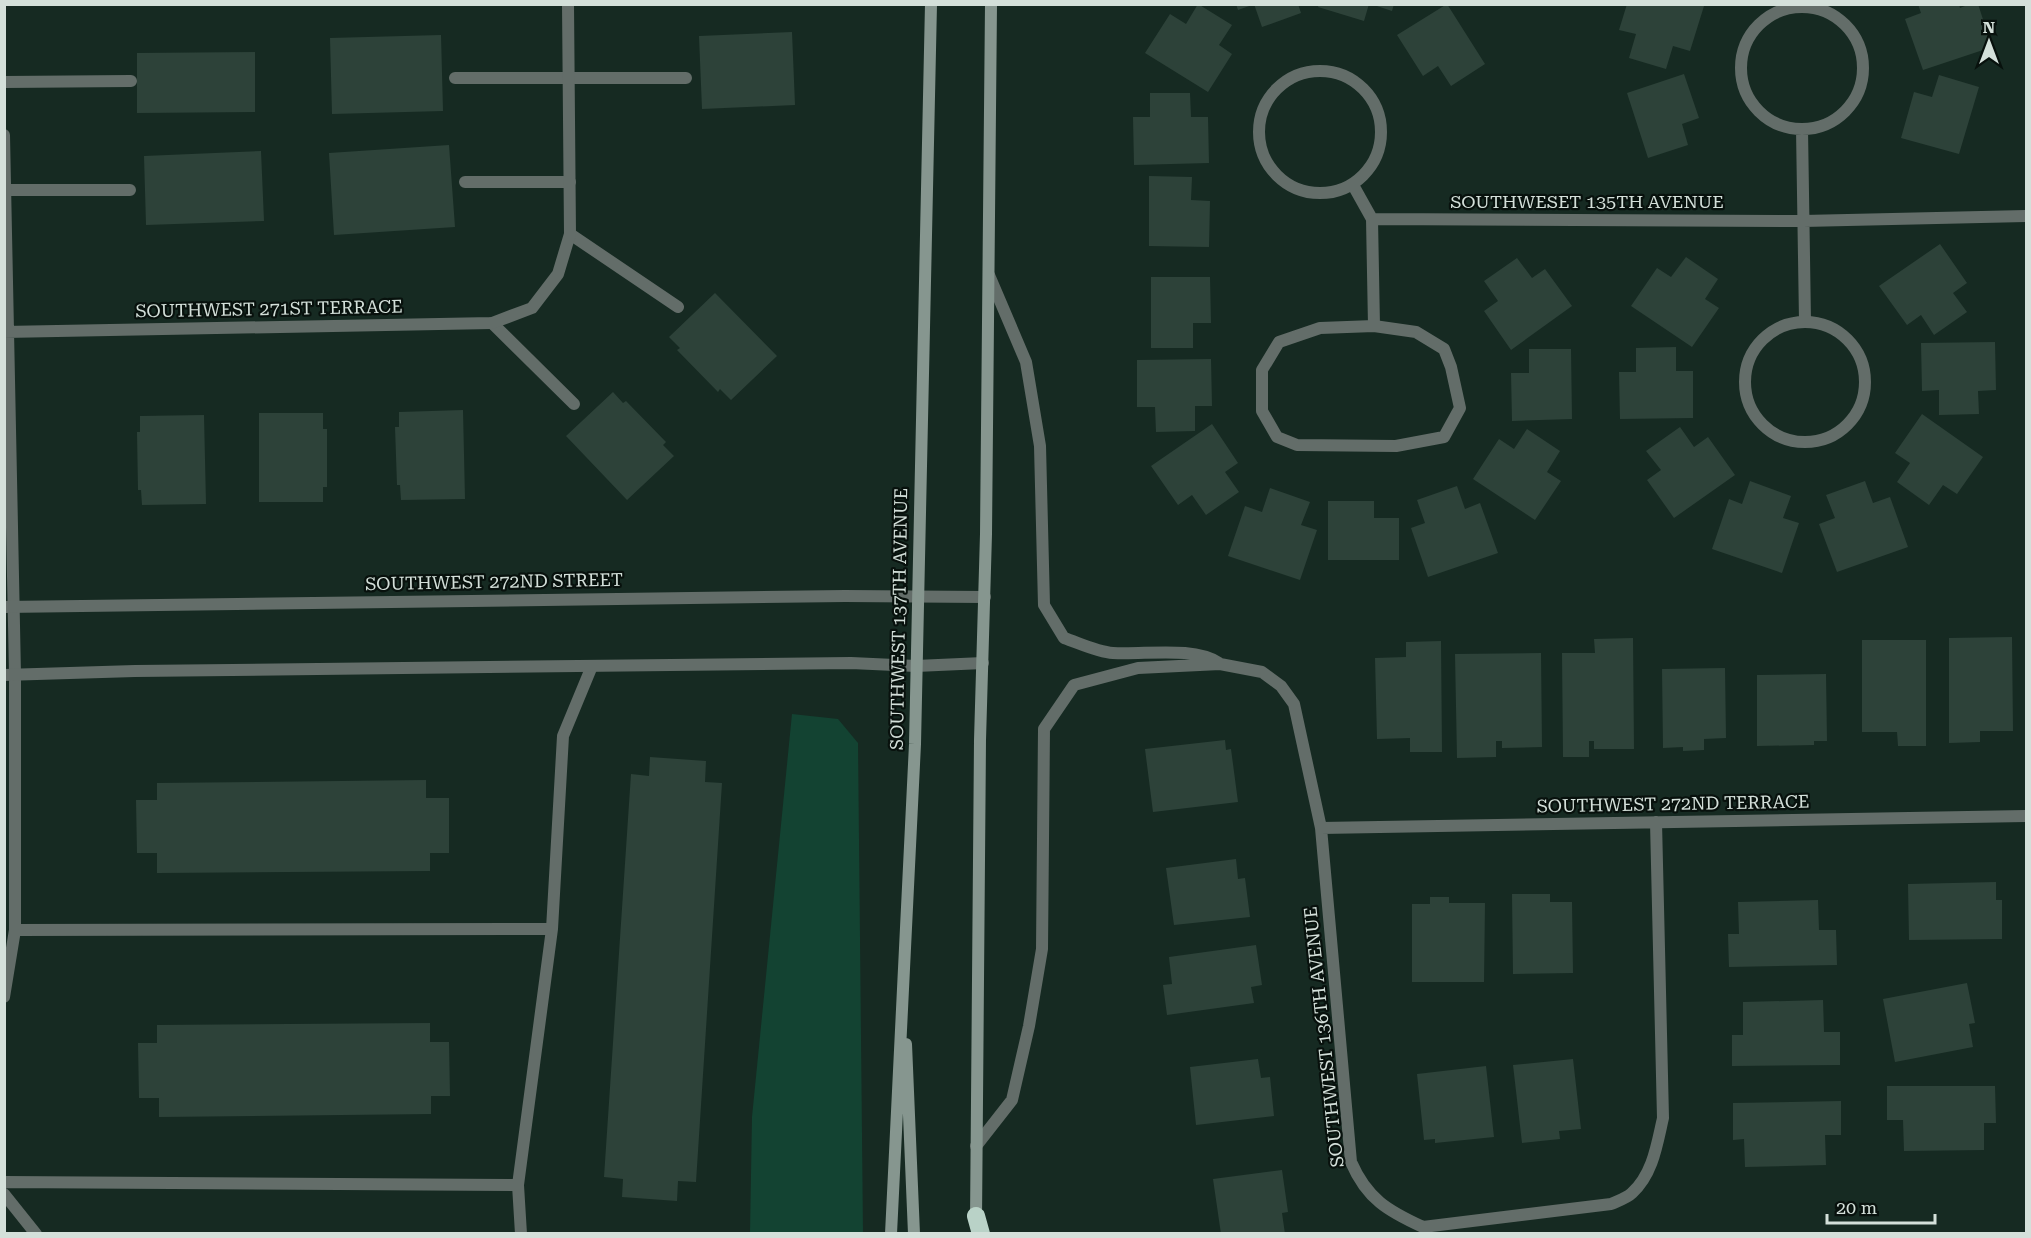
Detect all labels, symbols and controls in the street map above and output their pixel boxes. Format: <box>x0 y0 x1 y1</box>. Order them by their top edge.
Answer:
north arrow <box>1959 12 2019 72</box>
text: N <box>1983 18 1995 37</box>
street label: SOUTHWESET 135TH AVENUE <box>1450 191 1724 212</box>
street label: SOUTHWEST 271ST TERRACE <box>135 296 403 321</box>
street label: SOUTHWEST 137TH AVENUE <box>886 488 911 750</box>
street label: SOUTHWEST 272ND STREET <box>365 569 623 594</box>
street label: SOUTHWEST 272ND TERRACE <box>1536 791 1810 816</box>
street label: SOUTHWEST 136TH AVENUE <box>1299 906 1348 1168</box>
scale bar <box>1827 1187 1935 1225</box>
text: 20 m <box>1836 1197 1877 1218</box>

